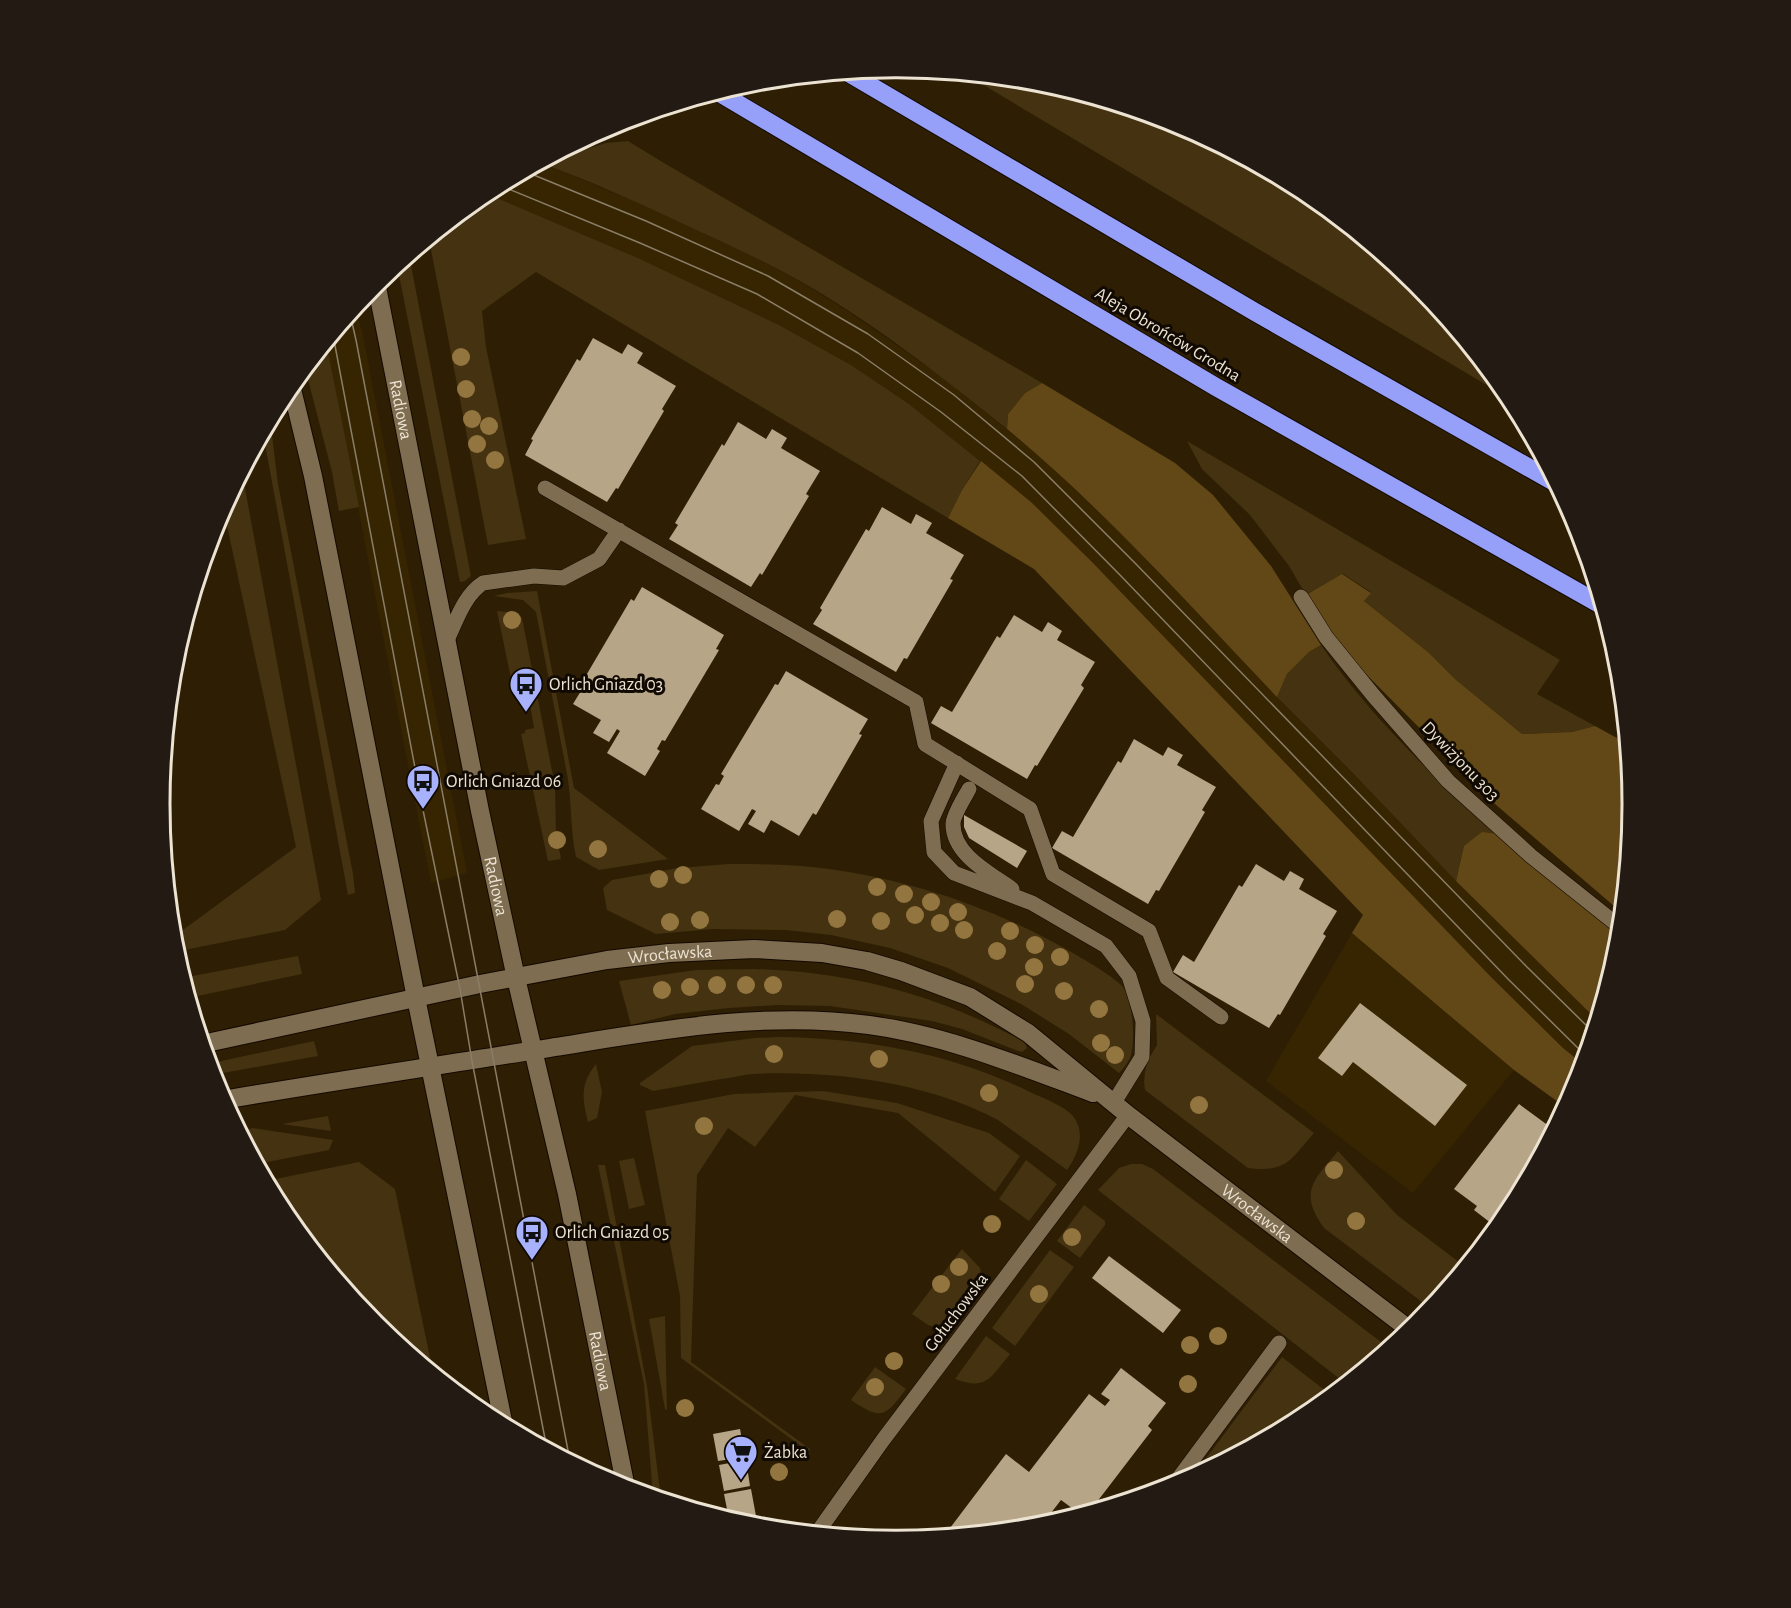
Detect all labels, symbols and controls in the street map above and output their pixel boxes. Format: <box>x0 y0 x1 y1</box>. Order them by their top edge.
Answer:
street label: Aleja Obrońców Grodna <box>1092 284 1243 385</box>
street label: Radiowa <box>385 378 415 441</box>
bus stop icon: Orlich Gniazd 03 <box>508 666 544 713</box>
place label: Orlich Gniazd 03 <box>549 676 663 694</box>
street label: Dywizjonu 303 <box>1418 719 1502 805</box>
bus stop icon: Orlich Gniazd 06 <box>405 763 441 810</box>
place label: Orlich Gniazd 06 <box>446 773 561 791</box>
street label: Radiowa <box>480 855 510 918</box>
street label: Wrocławska <box>627 943 713 968</box>
street label: Wrocławska <box>1217 1181 1296 1247</box>
bus stop icon: Orlich Gniazd 05 <box>514 1214 550 1261</box>
place label: Orlich Gniazd 05 <box>555 1224 669 1242</box>
street label: Gołuchowska <box>922 1270 992 1355</box>
street label: Radiowa <box>585 1330 614 1392</box>
supermarket icon: Żabka <box>723 1434 759 1481</box>
place label: Żabka <box>764 1442 807 1462</box>

